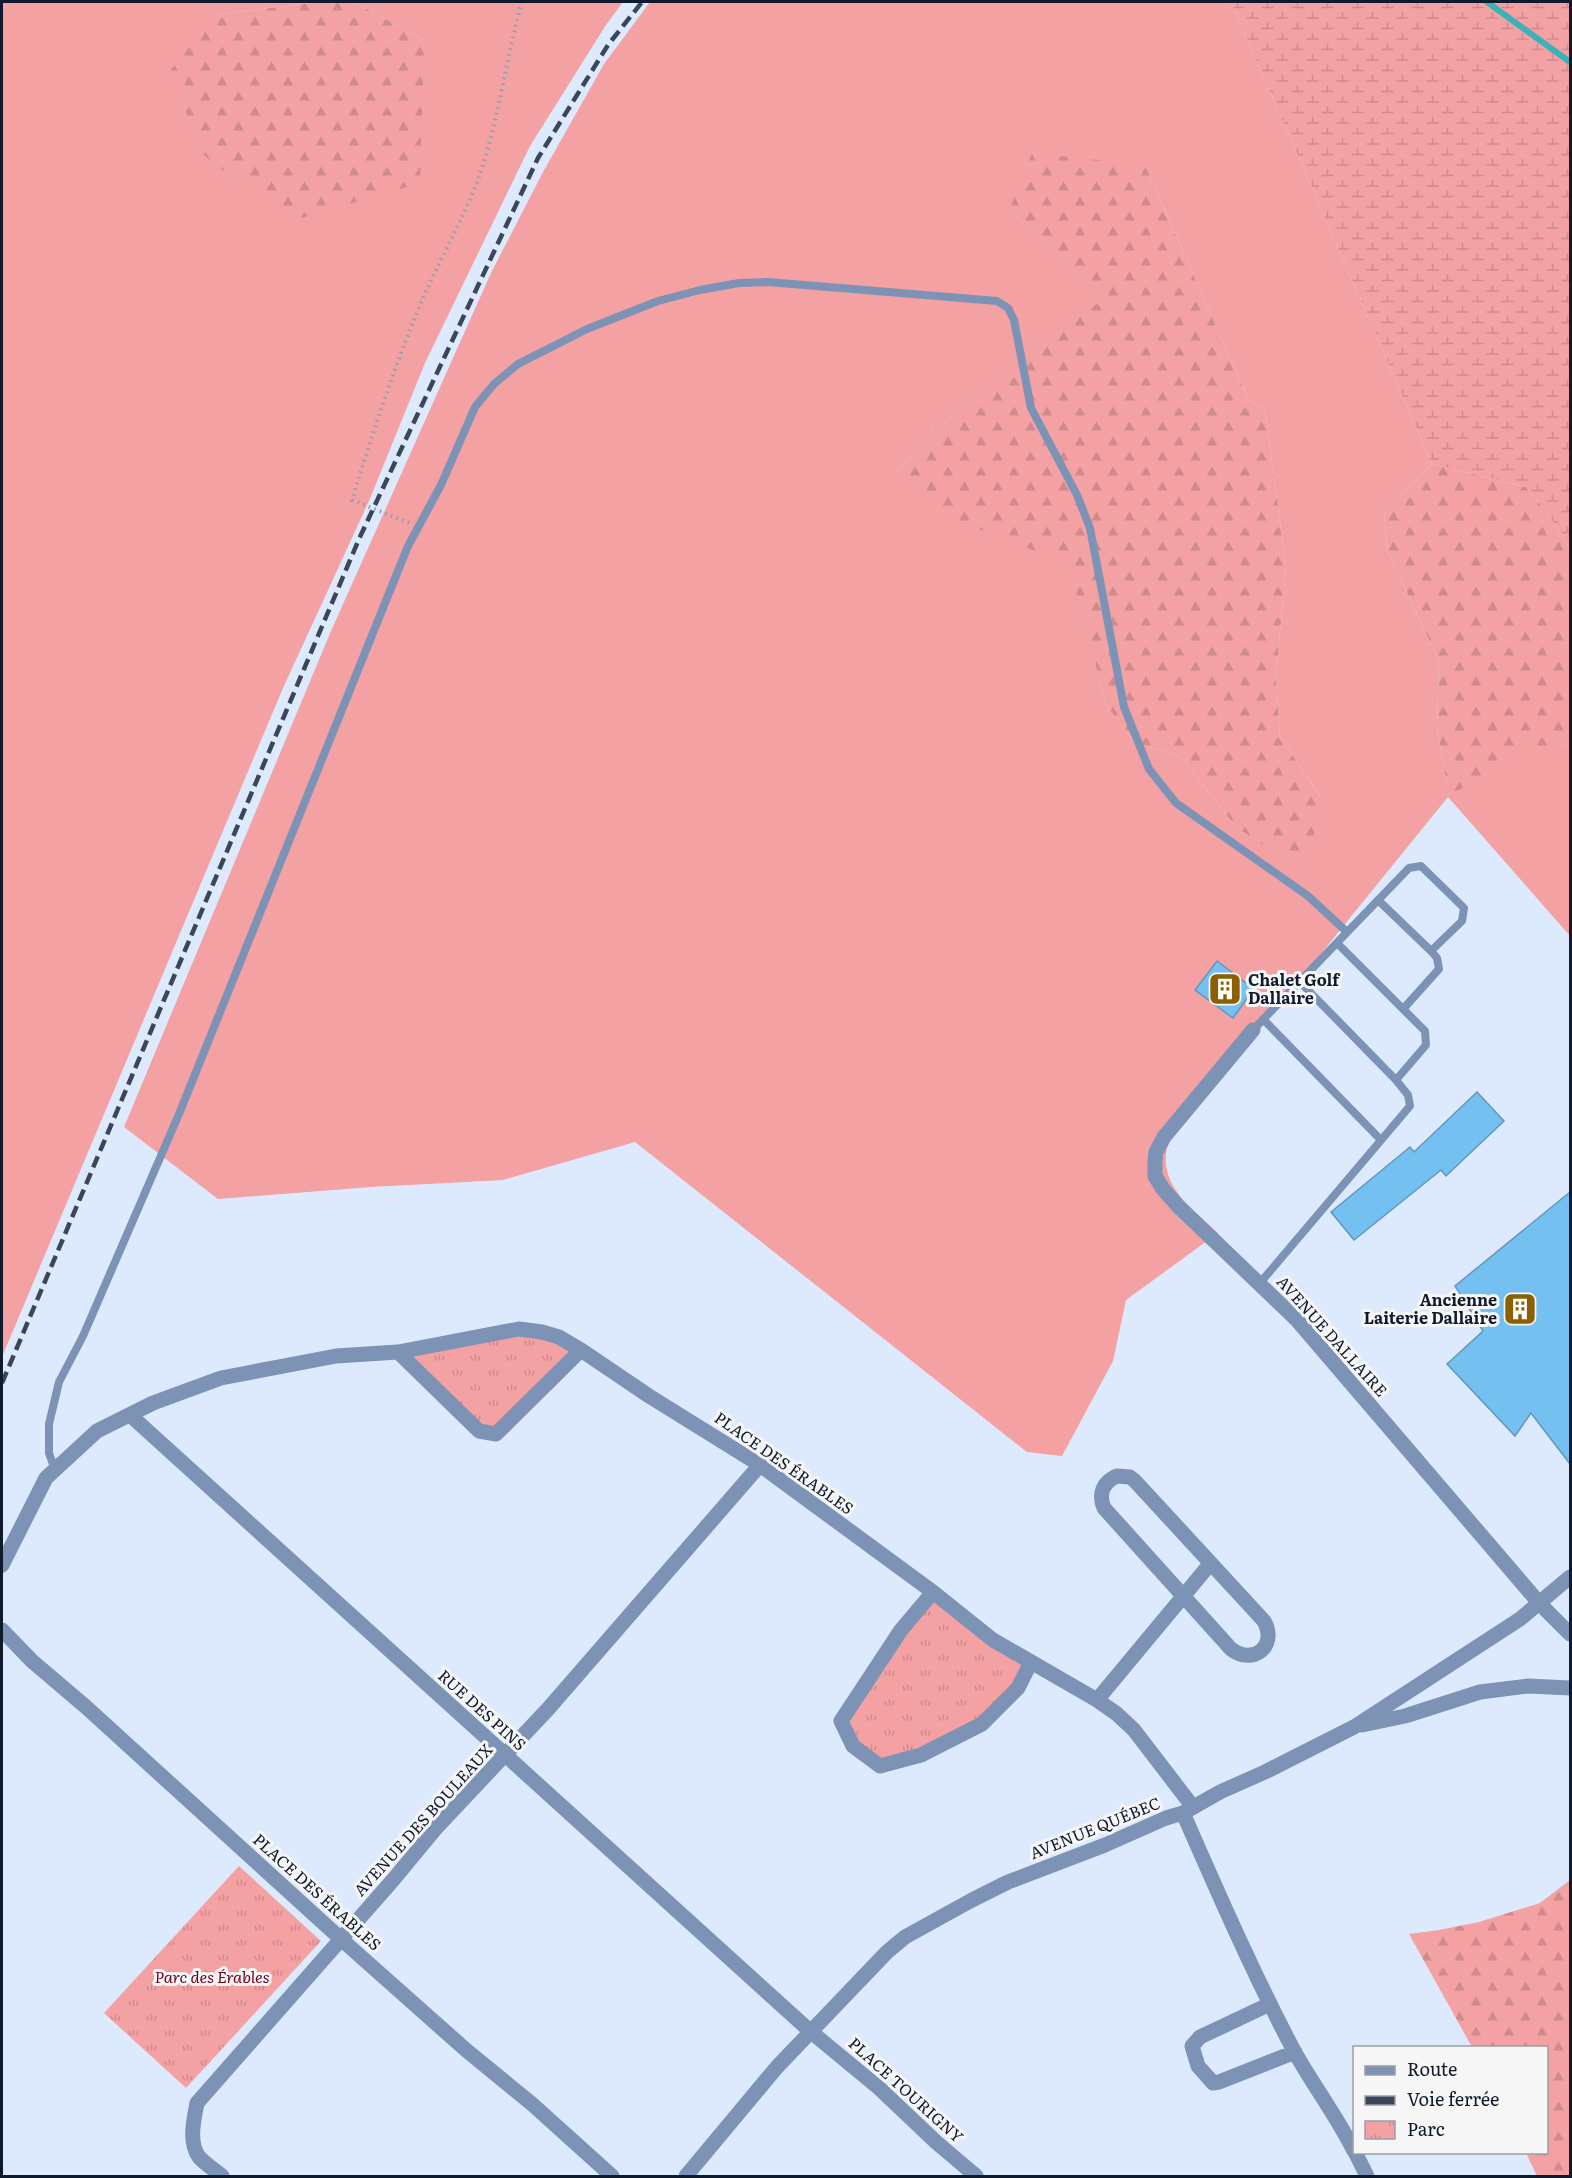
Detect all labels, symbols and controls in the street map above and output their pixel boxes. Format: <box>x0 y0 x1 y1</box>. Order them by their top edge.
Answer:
place label: Chalet Golf Dallaire <box>1248 967 1341 1009</box>
building icon: Chalet Golf Dallaire <box>1207 971 1243 1007</box>
street label: AVENUE DALLAIRE <box>1272 1270 1394 1401</box>
place label: Ancienne Laiterie Dallaire <box>1364 1287 1497 1329</box>
building icon: Ancienne Laiterie Dallaire <box>1502 1291 1538 1327</box>
street label: PLACE DES ÉRABLES <box>710 1405 859 1519</box>
street label: RUE DES PINS <box>433 1663 532 1755</box>
street label: AVENUE DES BOULEAUX <box>347 1737 498 1901</box>
street label: AVENUE QUÉBEC <box>1026 1790 1164 1864</box>
street label: PLACE DES ÉRABLES <box>248 1827 387 1955</box>
park label: Parc des Érables <box>154 1964 270 1988</box>
street label: PLACE TOURIGNY <box>844 2031 970 2148</box>
legend <box>1353 2046 1548 2154</box>
text: Route <box>1407 2055 1457 2082</box>
text: Voie ferrée <box>1407 2085 1499 2112</box>
text: Parc <box>1407 2115 1445 2142</box>

